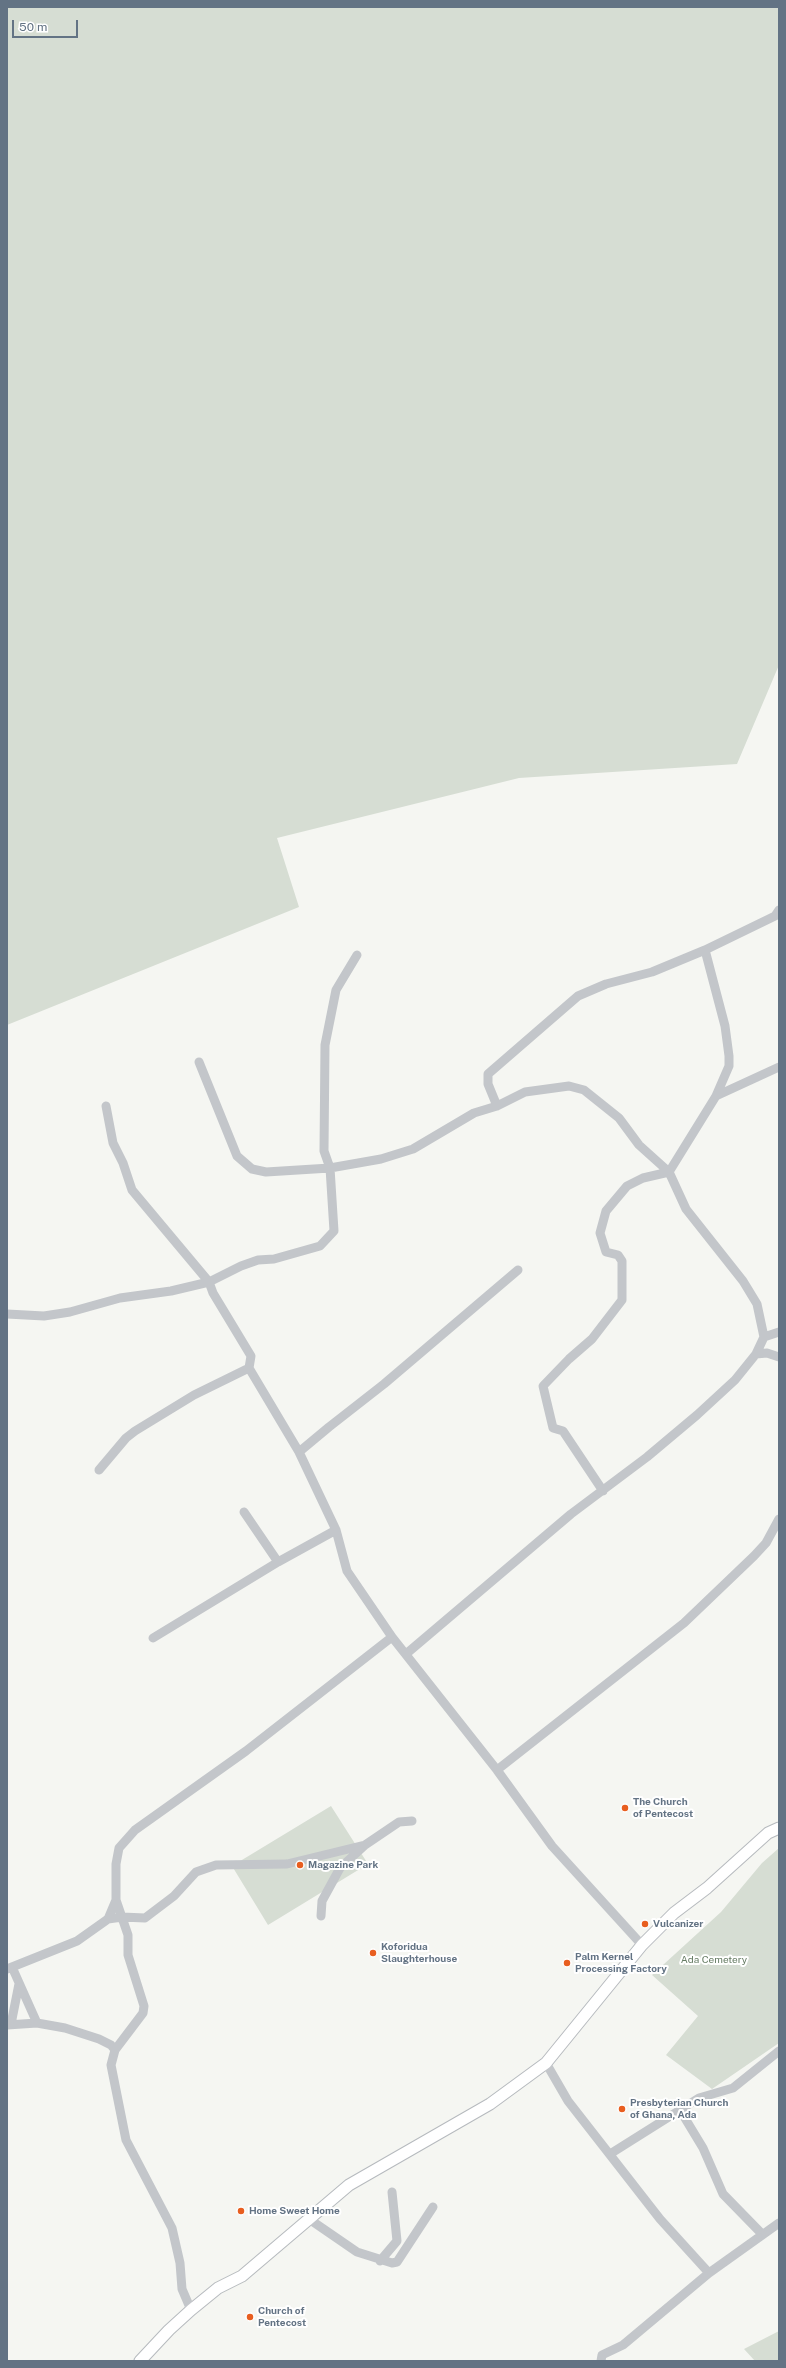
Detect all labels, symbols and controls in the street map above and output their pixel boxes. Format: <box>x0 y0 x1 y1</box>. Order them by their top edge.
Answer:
scale bar <box>14 12 80 38</box>
text: 50 m <box>19 20 47 34</box>
place label: The Church of Pentecost <box>633 1796 693 1820</box>
marker: The Church of Pentecost <box>620 1803 630 1813</box>
place label: Magazine Park <box>308 1859 378 1871</box>
marker: Magazine Park <box>295 1860 305 1870</box>
place label: Vulcanizer <box>653 1918 703 1930</box>
marker: Vulcanizer <box>640 1919 650 1929</box>
place label: Koforidua Slaughterhouse <box>381 1941 457 1964</box>
marker: Koforidua Slaughterhouse <box>368 1948 378 1958</box>
place label: Palm Kernel Processing Factory <box>575 1951 667 1974</box>
park label: Ada Cemetery <box>681 1954 747 1966</box>
marker: Palm Kernel Processing Factory <box>562 1958 572 1968</box>
place label: Presbyterian Church of Ghana, Ada <box>630 2097 728 2120</box>
marker: Presbyterian Church of Ghana, Ada <box>617 2104 627 2114</box>
place label: Home Sweet Home <box>249 2205 340 2217</box>
marker: Home Sweet Home <box>236 2206 246 2216</box>
place label: Church of Pentecost <box>258 2305 306 2328</box>
marker: Church of Pentecost <box>245 2312 255 2322</box>

